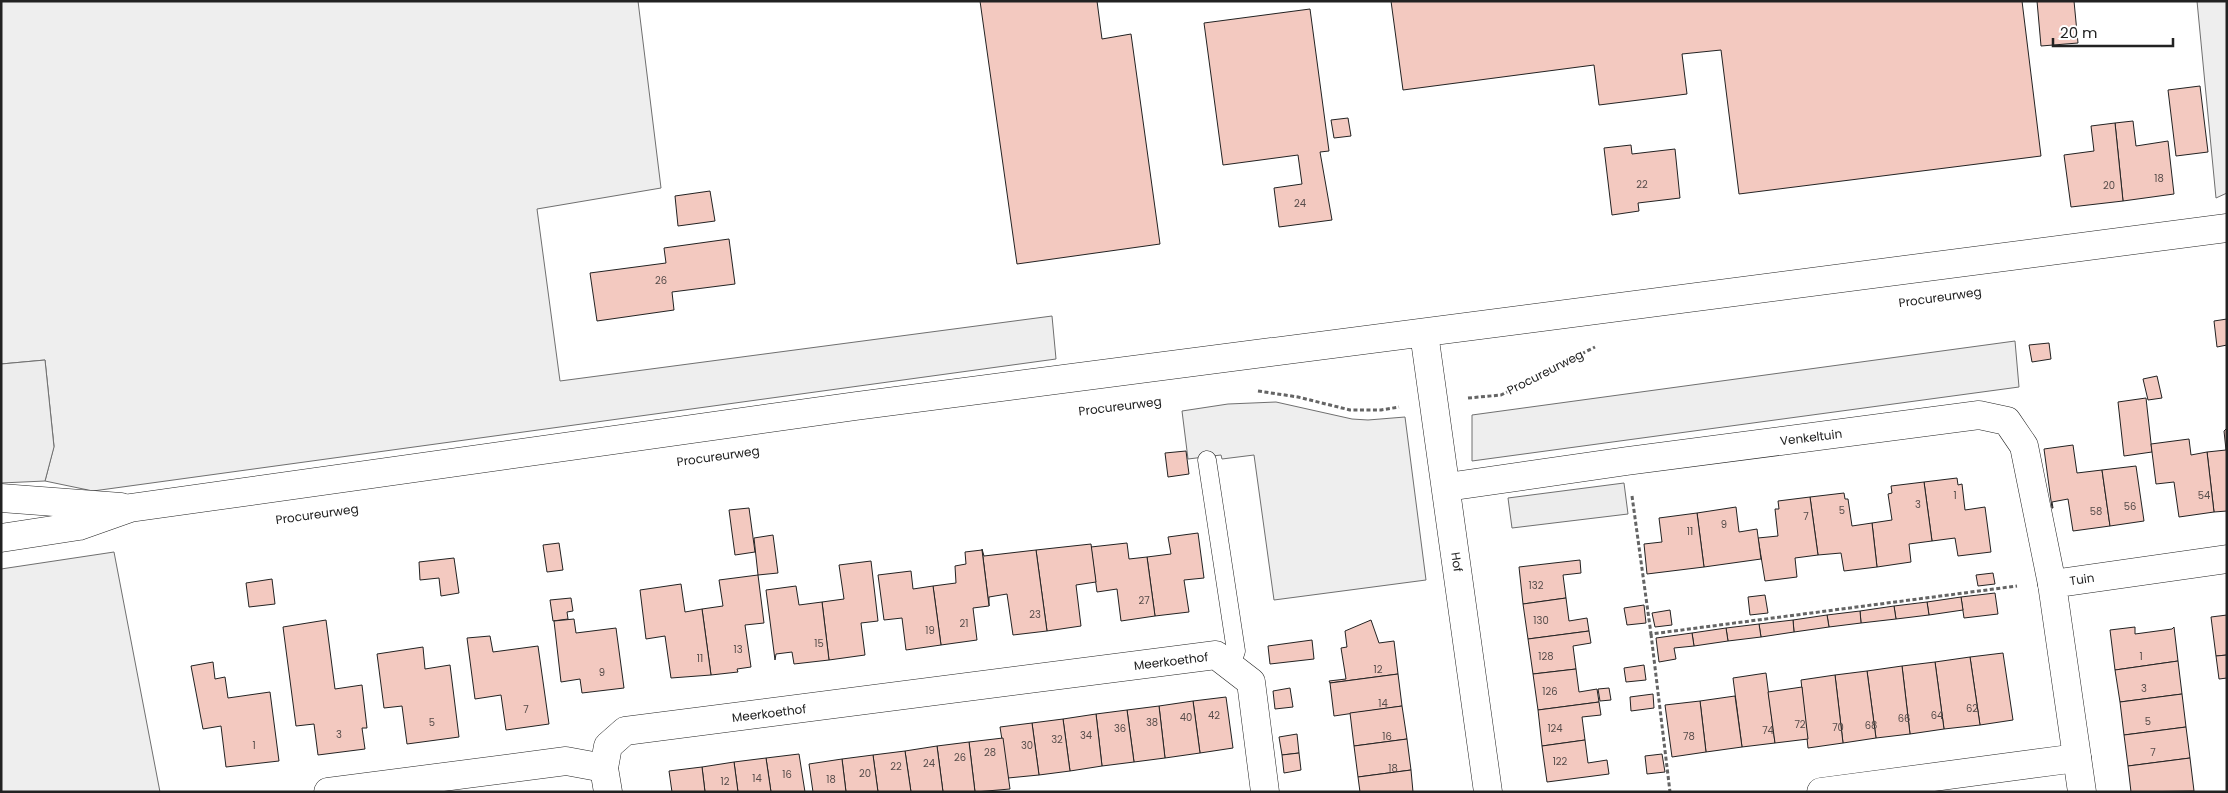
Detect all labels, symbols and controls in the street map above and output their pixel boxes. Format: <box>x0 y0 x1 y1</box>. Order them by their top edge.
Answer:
scale bar <box>2053 15 2173 47</box>
text: 20 m <box>2060 22 2098 43</box>
house number: 18 <box>2154 171 2164 186</box>
house number: 22 <box>1636 177 1648 192</box>
house number: 20 <box>2103 178 2115 193</box>
house number: 24 <box>1294 196 1306 211</box>
house number: 26 <box>655 273 667 288</box>
street label: Procureurweg <box>1897 283 1983 311</box>
street label: Procureurweg <box>1504 345 1586 399</box>
street label: Procureurweg <box>1078 392 1162 420</box>
street label: Venkeltuin <box>1779 425 1843 449</box>
street label: Procureurweg <box>675 442 761 470</box>
house number: 1 <box>1953 488 1957 503</box>
house number: 54 <box>2198 488 2210 503</box>
house number: 3 <box>1915 497 1921 512</box>
house number: 56 <box>2124 499 2136 514</box>
street label: Procureurweg <box>274 500 360 528</box>
house number: 5 <box>1839 503 1845 518</box>
house number: 58 <box>2090 504 2102 519</box>
house number: 7 <box>1803 509 1809 524</box>
house number: 9 <box>1721 517 1727 532</box>
house number: 11 <box>1687 524 1693 539</box>
street label: Hof <box>1447 551 1467 573</box>
street label: Tuin <box>2069 569 2095 589</box>
house number: 132 <box>1529 578 1544 593</box>
house number: 27 <box>1138 593 1150 608</box>
house number: 23 <box>1029 607 1041 622</box>
house number: 130 <box>1533 613 1549 628</box>
house number: 21 <box>960 616 968 631</box>
house number: 19 <box>925 623 935 638</box>
house number: 15 <box>814 636 824 651</box>
house number: 13 <box>733 642 743 657</box>
street label: Meerkoethof <box>1133 648 1209 674</box>
house number: 128 <box>1538 649 1554 664</box>
house number: 1 <box>2139 649 2143 664</box>
house number: 11 <box>697 651 703 666</box>
house number: 12 <box>1374 662 1383 677</box>
house number: 9 <box>599 665 605 680</box>
house number: 3 <box>2141 681 2147 696</box>
house number: 126 <box>1542 684 1558 699</box>
house number: 14 <box>1378 696 1388 711</box>
street label: Meerkoethof <box>731 700 807 726</box>
house number: 62 <box>1966 701 1978 716</box>
house number: 7 <box>523 702 529 717</box>
house number: 42 <box>1208 708 1220 723</box>
house number: 64 <box>1931 708 1943 723</box>
house number: 40 <box>1180 710 1192 725</box>
house number: 66 <box>1898 711 1910 726</box>
house number: 5 <box>2145 714 2151 729</box>
house number: 5 <box>429 715 435 730</box>
house number: 38 <box>1146 715 1158 730</box>
house number: 72 <box>1794 717 1806 732</box>
house number: 68 <box>1865 718 1877 733</box>
house number: 70 <box>1832 720 1844 735</box>
house number: 36 <box>1114 721 1126 736</box>
house number: 124 <box>1547 721 1563 736</box>
house number: 74 <box>1762 723 1774 738</box>
house number: 3 <box>336 727 342 742</box>
house number: 34 <box>1080 728 1092 743</box>
house number: 16 <box>1382 729 1392 744</box>
house number: 78 <box>1683 729 1695 744</box>
house number: 32 <box>1051 732 1063 747</box>
house number: 1 <box>252 738 256 753</box>
house number: 30 <box>1021 738 1033 753</box>
house number: 28 <box>984 745 996 760</box>
house number: 7 <box>2150 745 2156 760</box>
house number: 26 <box>954 750 966 765</box>
house number: 122 <box>1553 754 1568 769</box>
house number: 24 <box>923 756 935 771</box>
house number: 22 <box>890 759 902 774</box>
house number: 18 <box>1388 761 1398 776</box>
house number: 20 <box>859 766 871 781</box>
house number: 16 <box>782 767 792 782</box>
house number: 14 <box>752 771 762 786</box>
house number: 18 <box>826 772 836 787</box>
house number: 12 <box>721 774 730 789</box>

